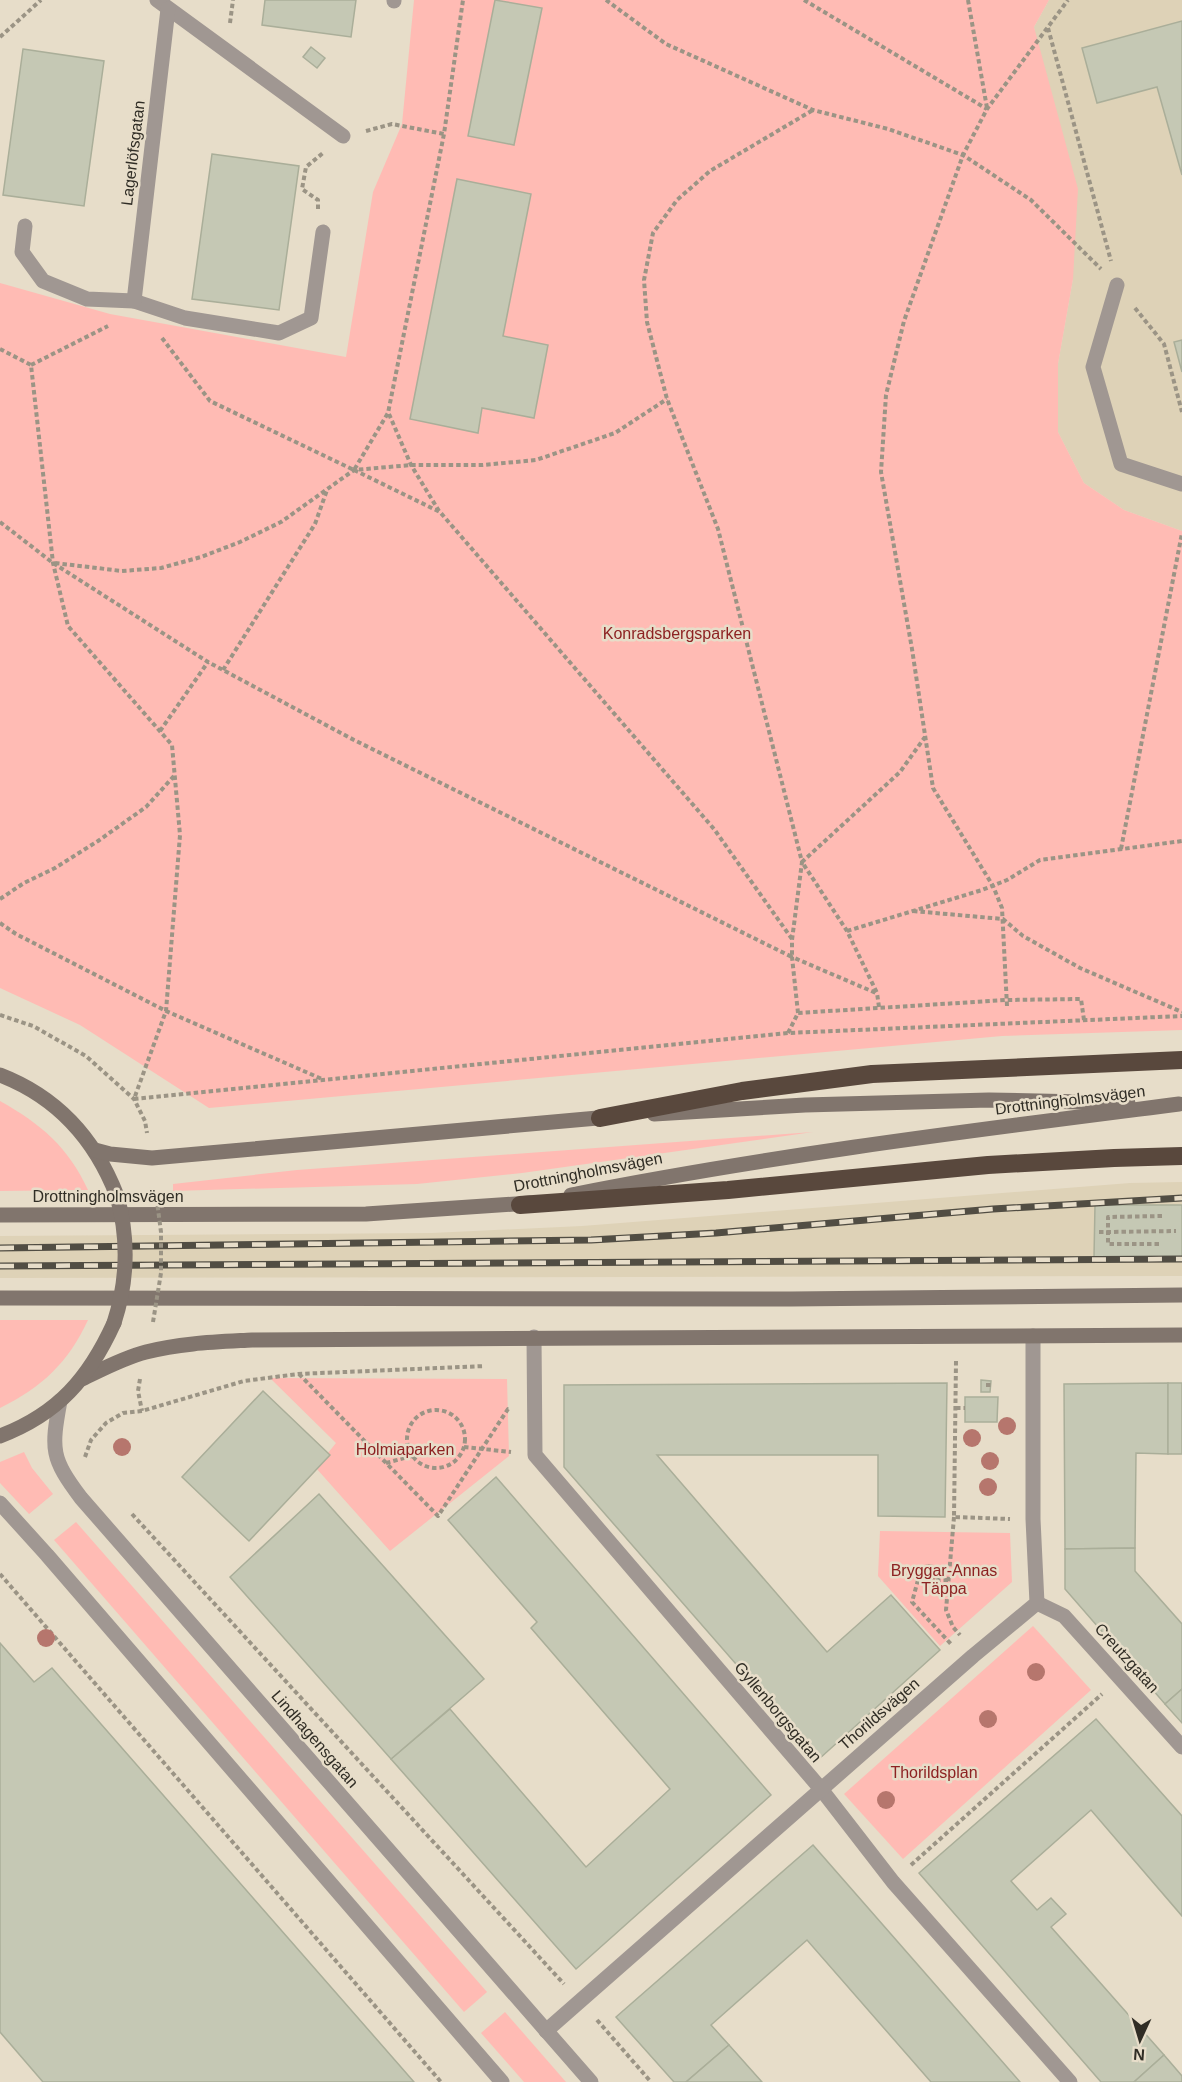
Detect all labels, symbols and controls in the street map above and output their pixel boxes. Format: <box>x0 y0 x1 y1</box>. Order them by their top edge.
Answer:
street label: Lagerlöfsgatan <box>118 99 148 207</box>
park label: Konradsbergsparken <box>603 625 751 642</box>
street label: Drottningholmsvägen <box>994 1082 1146 1118</box>
street label: Drottningholmsvägen <box>512 1149 664 1195</box>
street label: Drottningholmsvägen <box>32 1188 184 1205</box>
park label: Holmiaparken <box>356 1441 454 1458</box>
park label: Bryggar-Annas Täppa <box>891 1562 997 1597</box>
street label: Creutzgatan <box>1092 1620 1162 1696</box>
street label: Gyllenborgsgatan <box>731 1658 825 1766</box>
street label: Thorildsvägen <box>835 1675 923 1753</box>
street label: Lindhagensgatan <box>268 1687 362 1791</box>
park label: Thorildsplan <box>890 1764 978 1781</box>
north arrow <box>1110 2010 1170 2070</box>
text: N <box>1133 2046 1145 2063</box>

